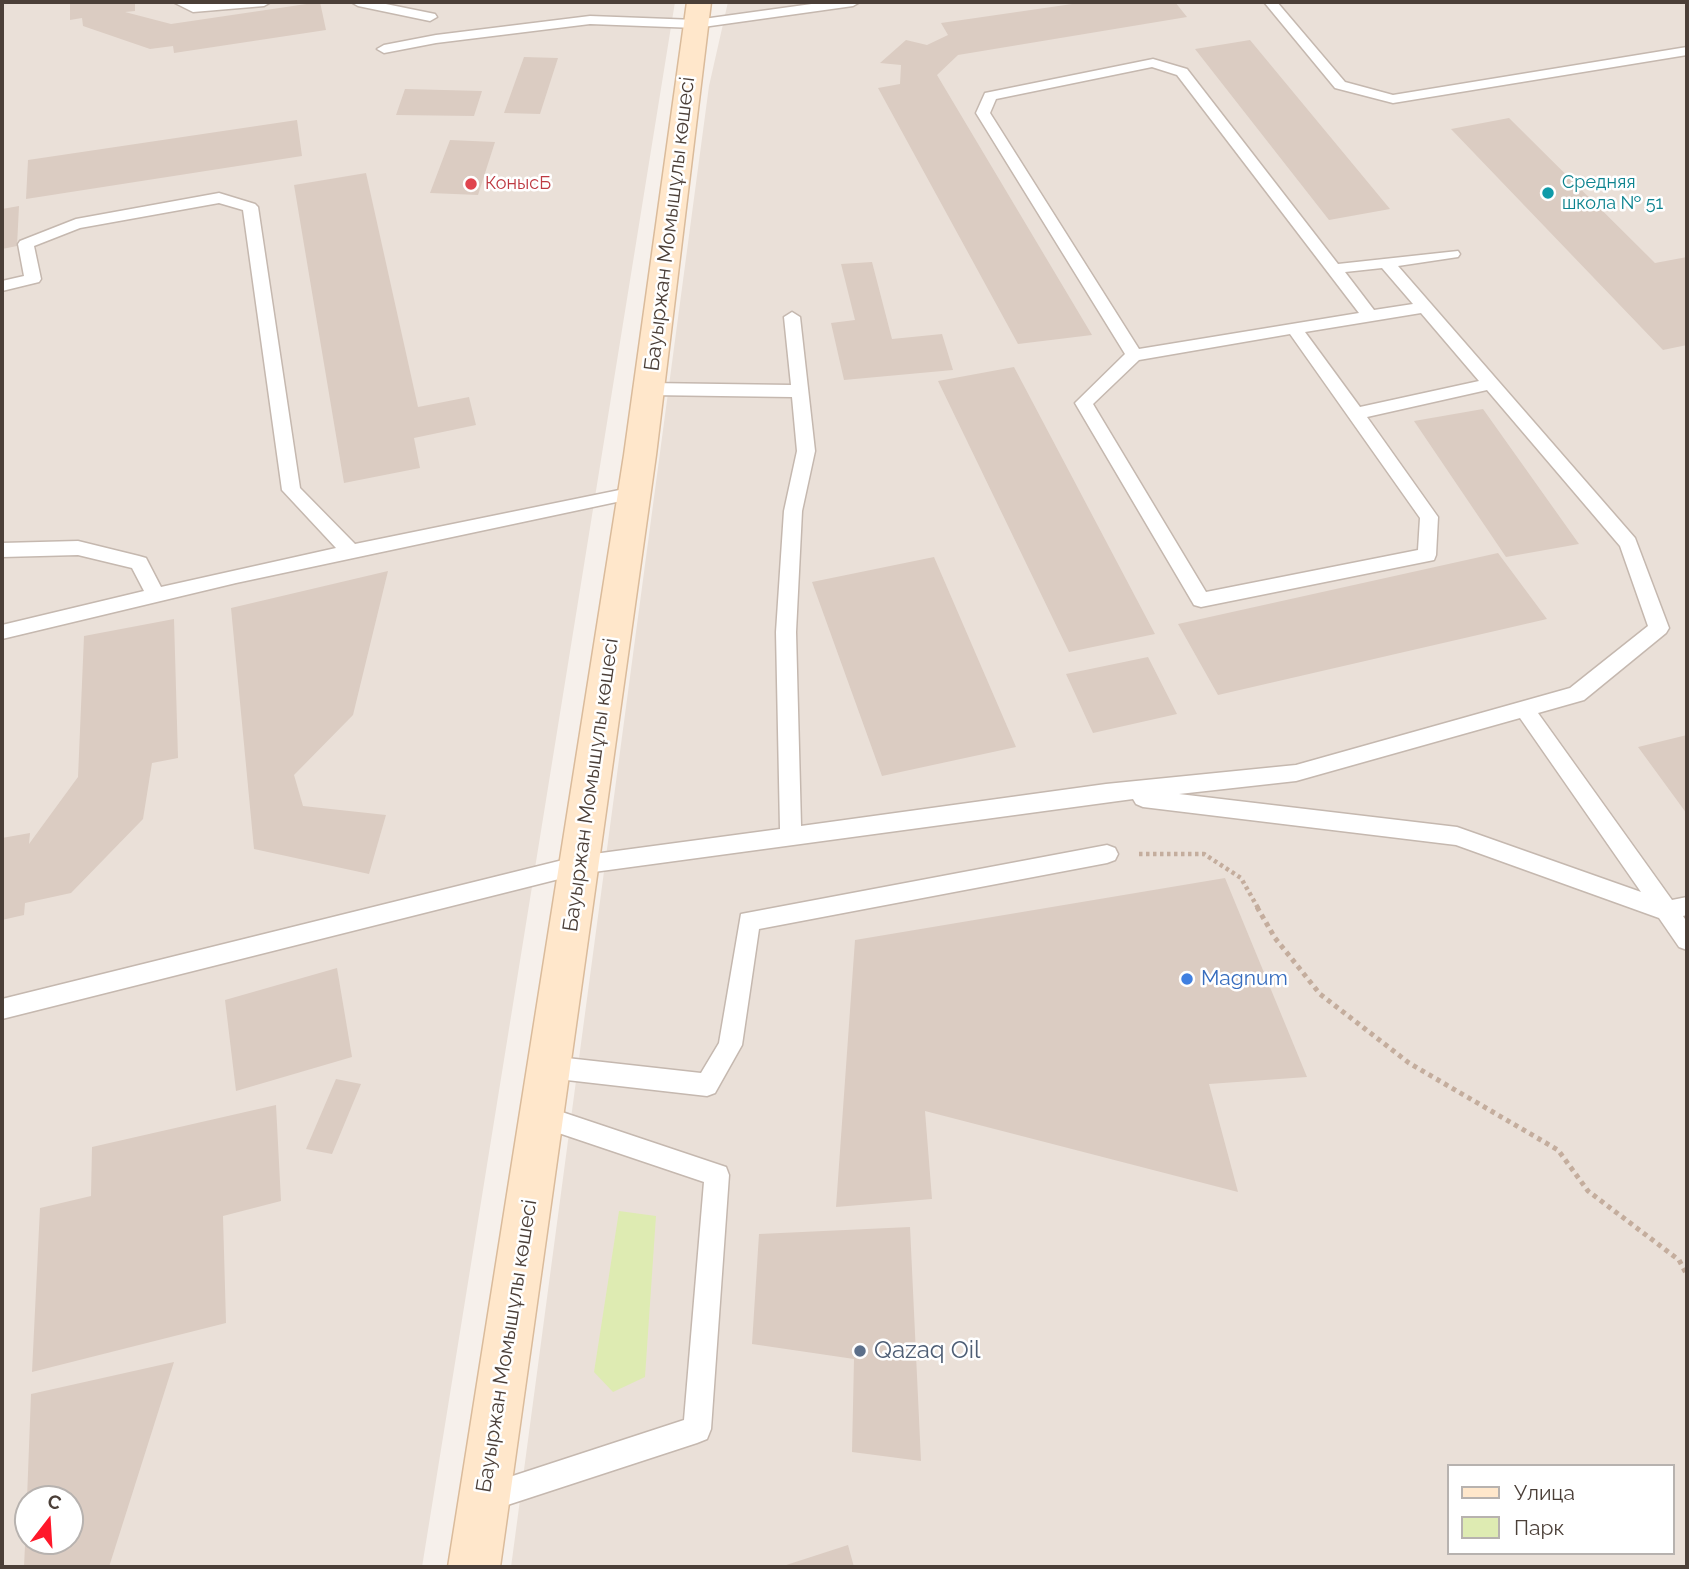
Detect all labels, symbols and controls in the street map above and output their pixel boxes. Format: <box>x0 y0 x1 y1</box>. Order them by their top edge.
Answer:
street label: Бауыржан Момышұлы көшесі <box>639 75 701 373</box>
place label: Средняя школа № 51 <box>1562 172 1663 214</box>
place label: КонысБ <box>485 173 551 195</box>
marker: КонысБ <box>463 176 479 192</box>
marker: Средняя школа № 51 <box>1540 185 1556 201</box>
street label: Бауыржан Момышұлы көшесі <box>558 637 624 933</box>
place label: Magnum <box>1201 966 1288 992</box>
marker: Magnum <box>1179 971 1195 987</box>
street label: Бауыржан Момышұлы көшесі <box>471 1198 543 1494</box>
place label: Qazaq Oil <box>874 1337 981 1365</box>
marker: Qazaq Oil <box>852 1343 868 1359</box>
legend <box>1448 1464 1675 1555</box>
text: Улица <box>1514 1480 1575 1505</box>
north arrow <box>14 1485 84 1555</box>
text: С <box>45 1489 64 1514</box>
text: Парк <box>1514 1515 1564 1540</box>

